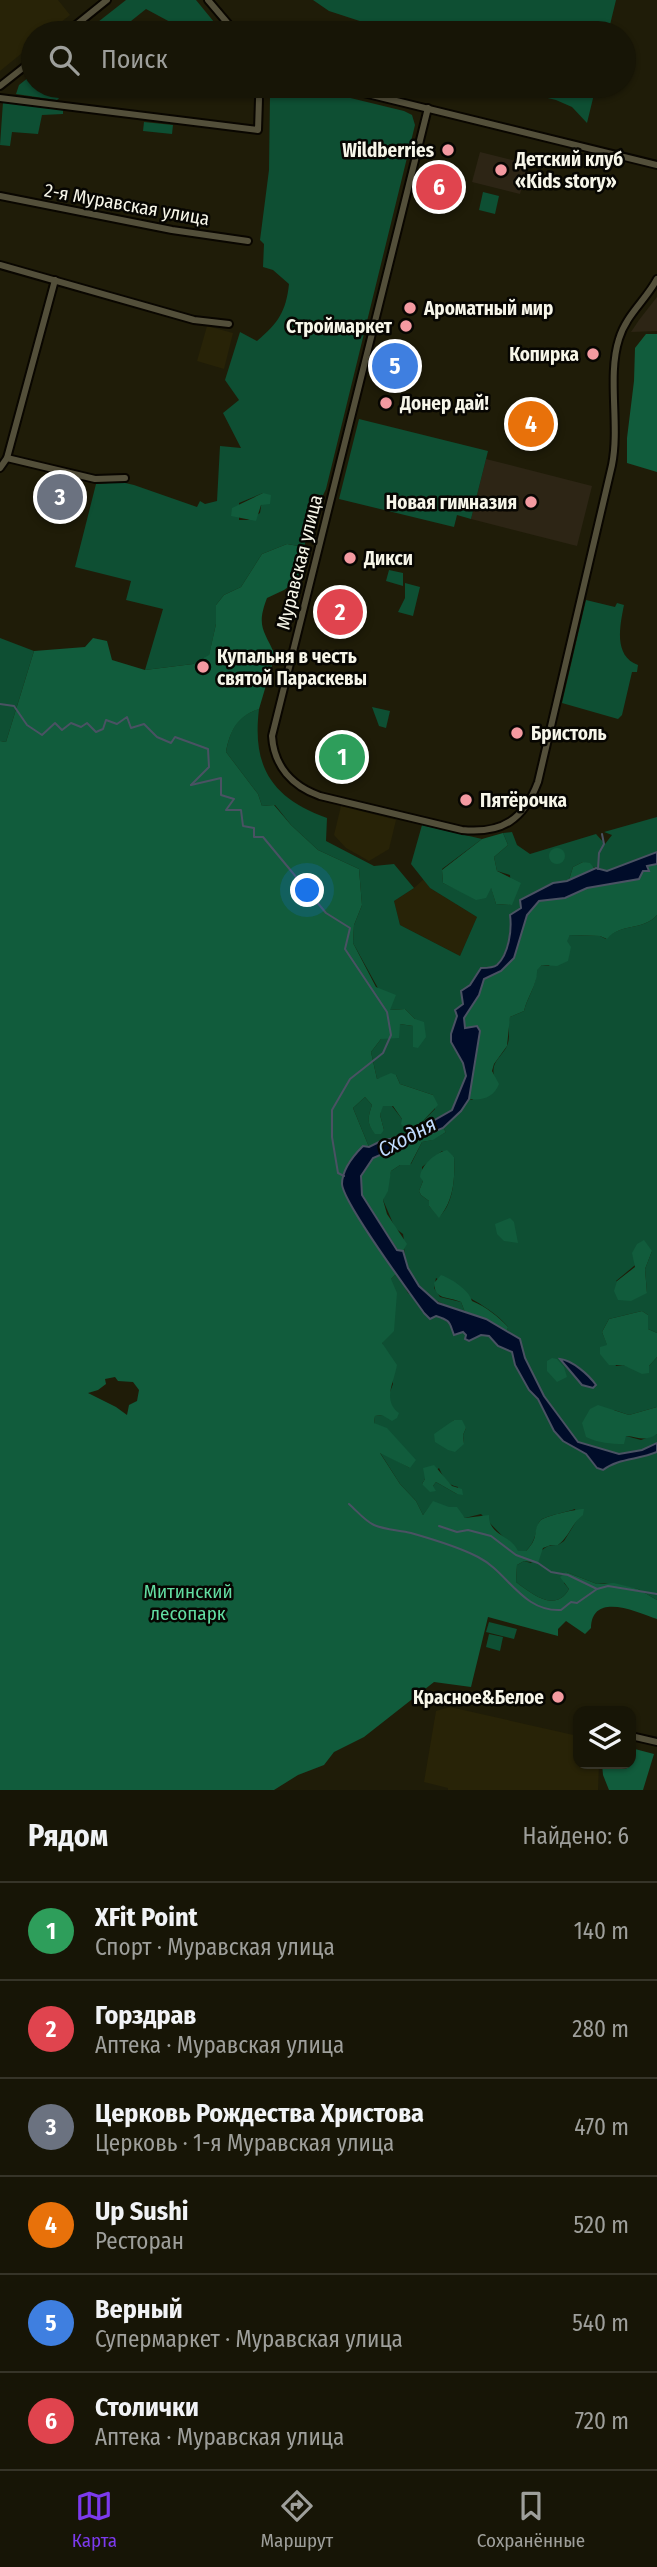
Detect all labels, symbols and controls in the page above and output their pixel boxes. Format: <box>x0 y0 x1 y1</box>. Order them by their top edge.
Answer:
search box <box>21 21 636 98</box>
icon: search <box>45 41 83 79</box>
text: Поиск <box>101 44 168 75</box>
place label: Wildberries <box>342 139 435 162</box>
marker: Wildberries <box>440 142 456 158</box>
place label: Детский клуб «Kids story» <box>514 148 623 193</box>
pin: 6 <box>416 161 462 213</box>
marker: Детский клуб «Kids story» <box>493 162 509 178</box>
street label: 2-я Муравская улица <box>43 179 211 230</box>
place label: Ароматный мир <box>423 297 553 320</box>
marker: Ароматный мир <box>402 300 418 316</box>
place label: Строймаркет <box>286 315 393 338</box>
marker: Строймаркет <box>398 318 414 334</box>
pin: 5 <box>372 340 418 392</box>
place label: Копирка <box>509 343 579 366</box>
marker: Копирка <box>585 346 601 362</box>
place label: Донер дай! <box>399 392 489 415</box>
marker: Донер дай! <box>378 395 394 411</box>
pin: 4 <box>508 398 554 450</box>
pin: 3 <box>37 471 83 523</box>
place label: Новая гимназия <box>386 491 517 514</box>
street label: Муравская улица <box>272 492 327 632</box>
marker: Новая гимназия <box>523 494 539 510</box>
place label: Дикси <box>363 547 413 570</box>
marker: Дикси <box>342 550 358 566</box>
pin: 2 <box>317 586 363 638</box>
place label: Купальня в честь святой Параскевы <box>217 645 367 690</box>
marker: Купальня в честь святой Параскевы <box>195 659 211 675</box>
place label: Бристоль <box>531 722 607 745</box>
marker: Бристоль <box>509 725 525 741</box>
pin: 1 <box>319 731 365 783</box>
place label: Пятёрочка <box>480 789 567 812</box>
marker: Пятёрочка <box>458 792 474 808</box>
your location <box>290 873 324 907</box>
water label: Сходня <box>373 1111 441 1163</box>
park label: Митинский лесопарк <box>143 1580 233 1625</box>
place label: Красное&Белое <box>413 1686 544 1709</box>
marker: Красное&Белое <box>550 1689 566 1705</box>
map controls <box>573 1706 636 1769</box>
button: layers <box>573 1706 636 1769</box>
text: Рядом <box>28 1818 108 1854</box>
text: Найдено: 6 <box>522 1822 629 1850</box>
text: XFit Point <box>95 1902 198 1933</box>
text: 1 <box>46 1917 56 1945</box>
text: 140 m <box>574 1917 629 1945</box>
text: Спорт · Муравская улица <box>95 1933 335 1961</box>
text: Горздрав <box>95 2000 196 2031</box>
text: 2 <box>46 2015 56 2043</box>
text: 280 m <box>572 2015 629 2043</box>
text: Аптека · Муравская улица <box>95 2031 344 2059</box>
text: Церковь Рождества Христова <box>95 2098 424 2129</box>
text: 3 <box>46 2113 56 2141</box>
text: 470 m <box>574 2113 629 2141</box>
text: Церковь · 1-я Муравская улица <box>95 2129 394 2157</box>
text: Up Sushi <box>95 2196 189 2227</box>
text: 4 <box>45 2211 57 2239</box>
text: 520 m <box>573 2211 629 2239</box>
text: Ресторан <box>95 2227 184 2255</box>
text: Верный <box>95 2294 183 2325</box>
text: 5 <box>45 2309 57 2337</box>
text: 540 m <box>572 2309 629 2337</box>
text: Супермаркет · Муравская улица <box>95 2325 403 2353</box>
text: Столички <box>95 2392 199 2423</box>
text: 6 <box>45 2407 57 2435</box>
text: 720 m <box>575 2407 629 2435</box>
text: Аптека · Муравская улица <box>95 2423 344 2451</box>
tab: Карта <box>72 2487 117 2552</box>
tab: Маршрут <box>261 2487 333 2552</box>
tab: Сохранённые <box>477 2487 585 2552</box>

